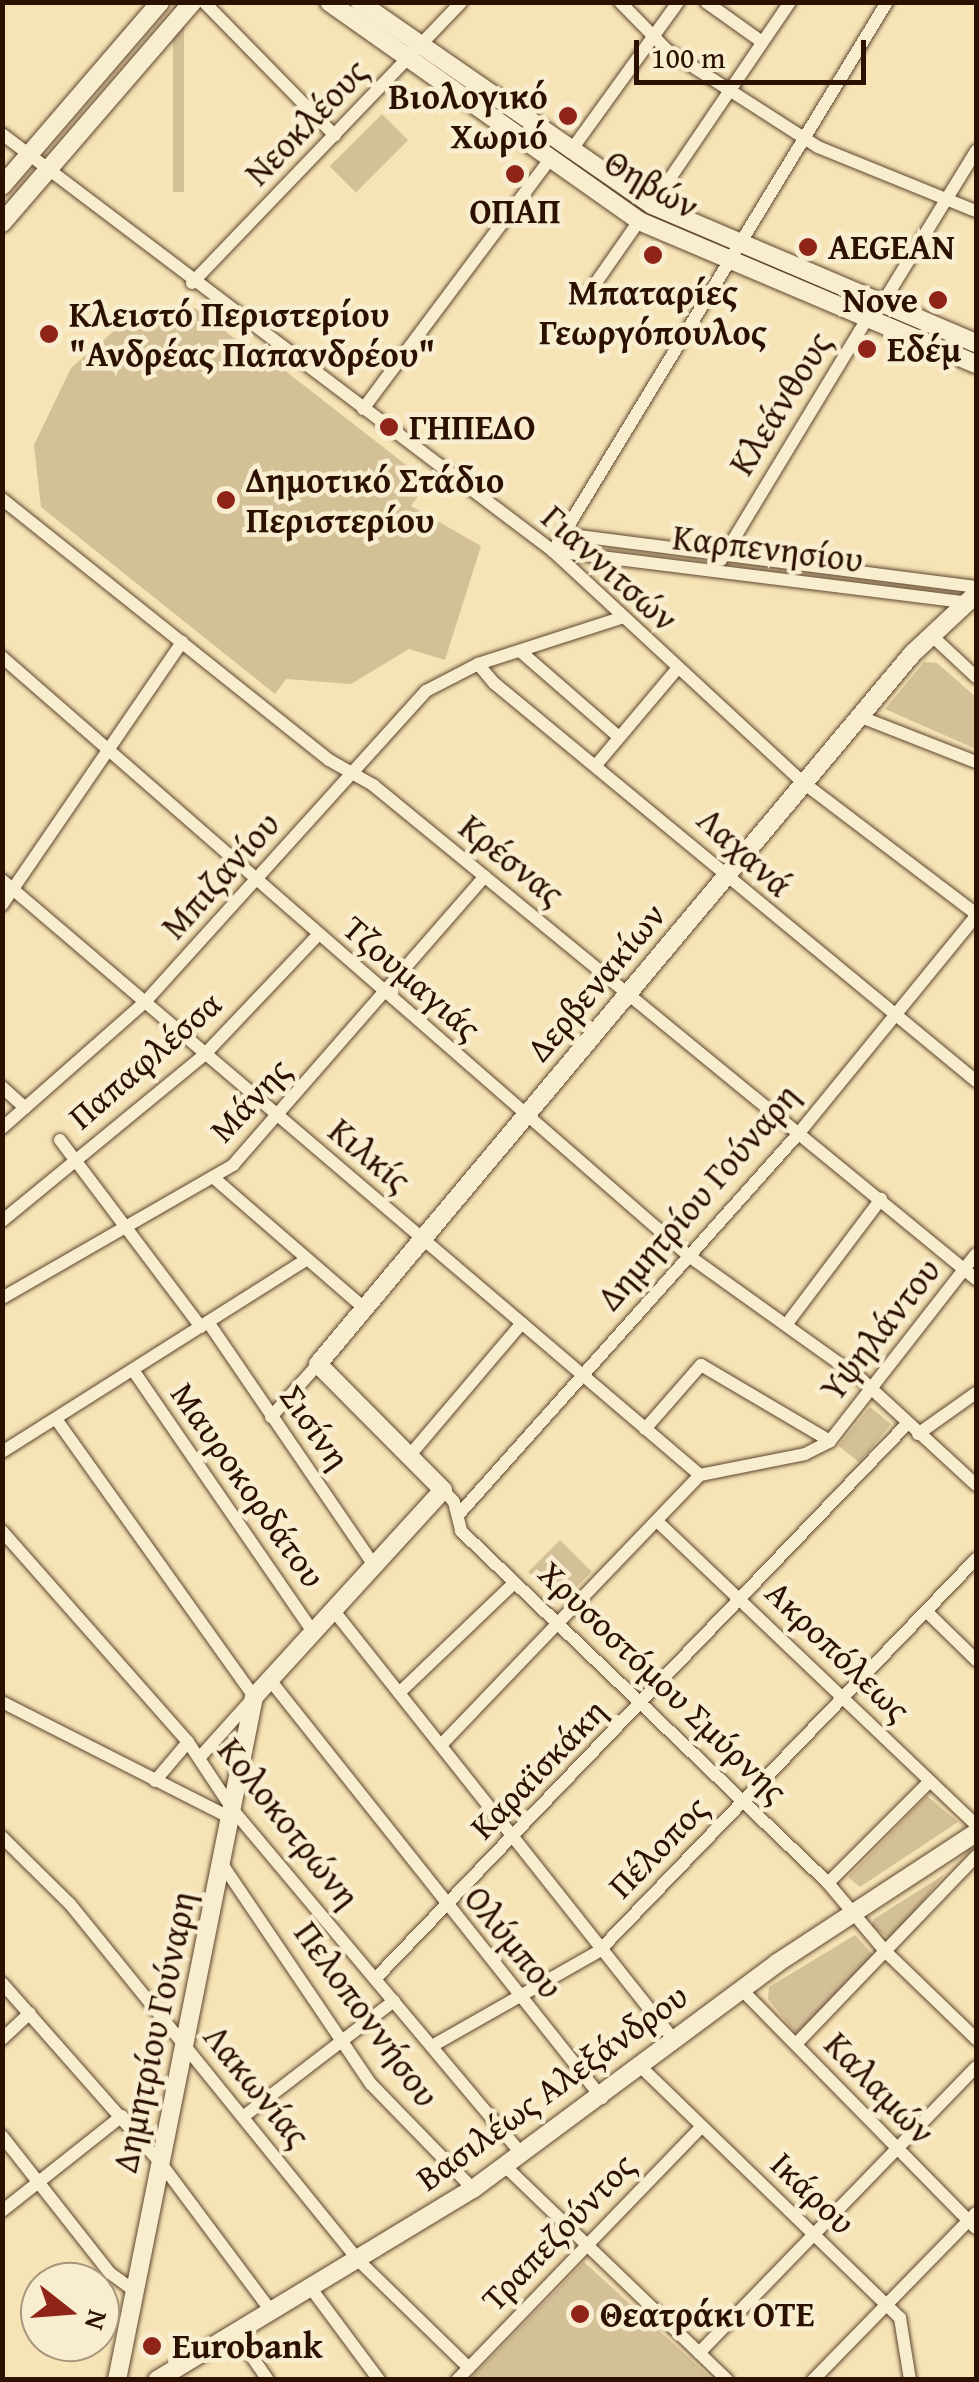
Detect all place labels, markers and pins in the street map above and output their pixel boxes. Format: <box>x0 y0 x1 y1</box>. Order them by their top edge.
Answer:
place label: Βιολογικό Χωριό <box>388 75 548 157</box>
marker: Βιολογικό Χωριό <box>557 105 579 127</box>
marker: ΟΠΑΠ <box>504 163 526 185</box>
place label: ΟΠΑΠ <box>469 190 561 232</box>
place label: AEGEAN <box>828 226 955 268</box>
marker: AEGEAN <box>797 236 819 258</box>
marker: Μπαταρίες Γεωργόπουλος <box>642 244 664 266</box>
place label: Μπαταρίες Γεωργόπουλος <box>539 271 767 353</box>
place label: Nove <box>842 279 918 321</box>
marker: Nove <box>927 289 949 311</box>
place label: Κλειστό Περιστερίου "Ανδρέας Παπανδρέου" <box>69 293 435 375</box>
marker: Κλειστό Περιστερίου "Ανδρέας Παπανδρέου" <box>38 323 60 345</box>
place label: Εδέμ <box>887 328 961 370</box>
marker: Εδέμ <box>856 338 878 360</box>
place label: ΓΗΠΕΔΟ <box>409 406 536 448</box>
marker: ΓΗΠΕΔΟ <box>378 416 400 438</box>
place label: Δημοτικό Στάδιο Περιστερίου <box>246 459 504 541</box>
marker: Δημοτικό Στάδιο Περιστερίου <box>215 489 237 511</box>
place label: Θεατράκι ΟΤΕ <box>600 2293 814 2335</box>
marker: Θεατράκι ΟΤΕ <box>569 2303 591 2325</box>
place label: Eurobank <box>172 2325 323 2367</box>
marker: Eurobank <box>141 2335 163 2357</box>

